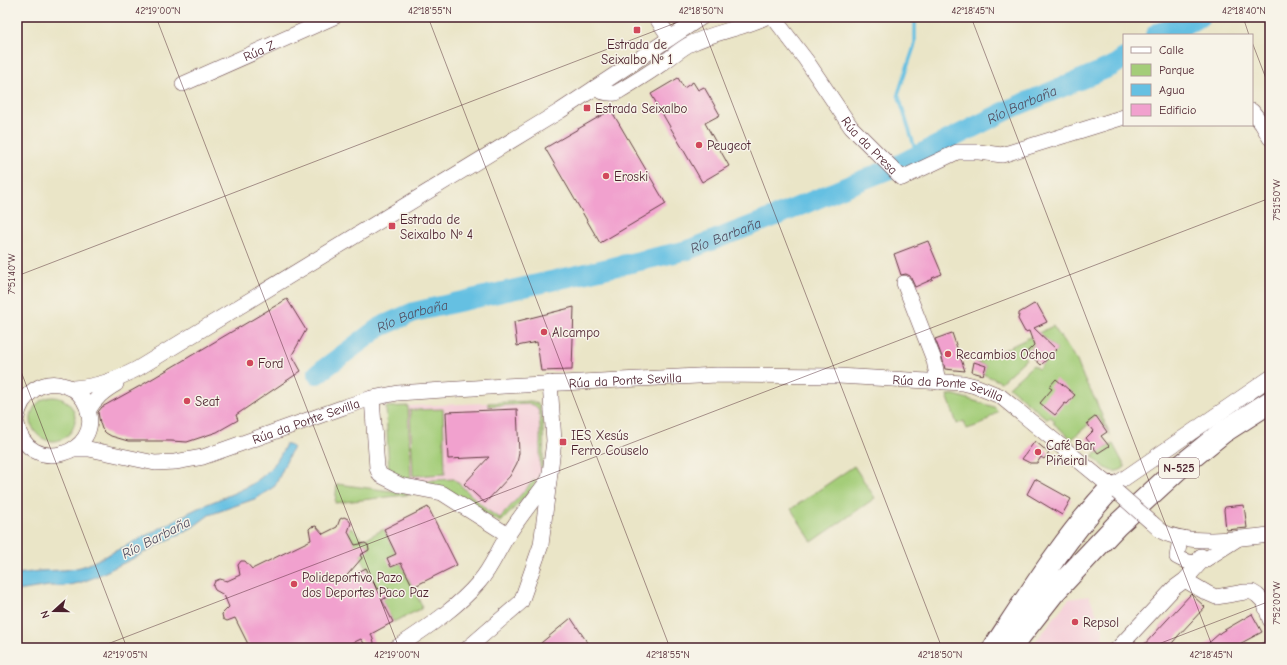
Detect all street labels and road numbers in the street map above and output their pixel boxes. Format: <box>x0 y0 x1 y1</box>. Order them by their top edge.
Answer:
street label: Rúa Z <box>241 37 277 64</box>
street label: Rúa da Presa <box>839 114 901 177</box>
street label: Rúa da Ponte Sevilla <box>568 369 682 390</box>
street label: Rúa da Ponte Sevilla <box>892 372 1006 404</box>
street label: Rúa da Ponte Sevilla <box>250 395 361 446</box>
road number: N-525 <box>1159 458 1199 478</box>

